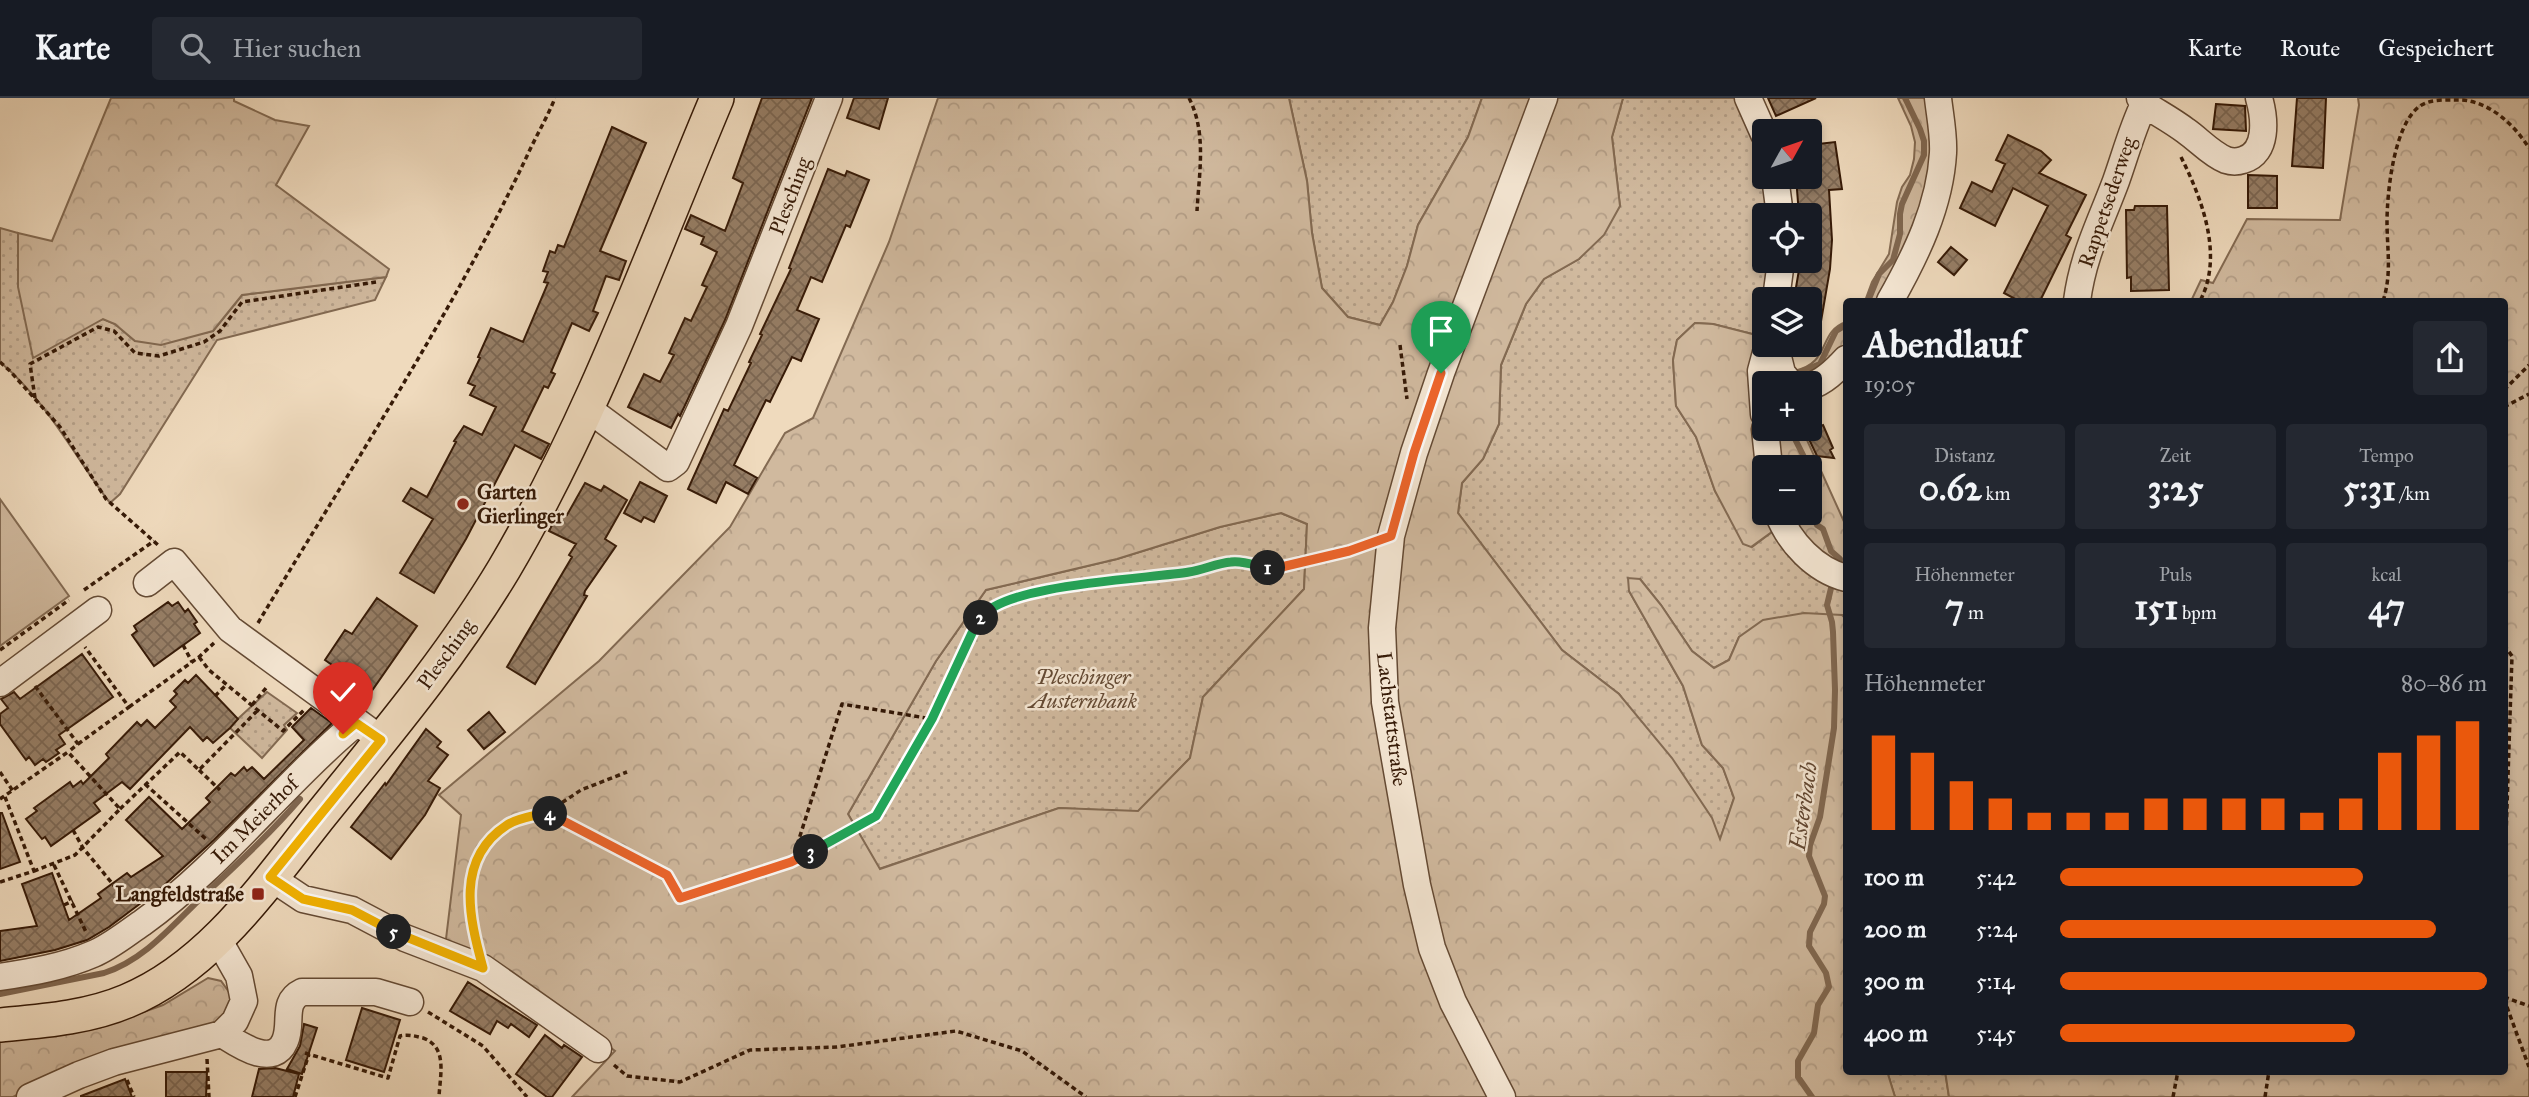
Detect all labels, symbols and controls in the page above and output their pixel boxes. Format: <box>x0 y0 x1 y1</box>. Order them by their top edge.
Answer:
search box <box>152 17 642 80</box>
text: Karte <box>35 28 110 68</box>
icon: search <box>176 29 214 67</box>
text: Hier suchen <box>232 32 361 64</box>
text: Karte <box>2187 33 2242 63</box>
text: Route <box>2280 33 2340 63</box>
text: Gespeichert <box>2378 33 2494 63</box>
north arrow <box>1752 119 1822 189</box>
map controls <box>1752 119 1822 525</box>
street label: Rappetsederweg <box>2072 133 2142 271</box>
street label: Plesching <box>763 153 817 239</box>
button: locate <box>1752 203 1822 273</box>
button: layers <box>1752 287 1822 357</box>
pin <box>1411 301 1471 373</box>
icon: arrive <box>1422 312 1460 350</box>
text: Abendlauf <box>1864 321 2023 367</box>
button: share <box>2413 321 2487 395</box>
text: 19:05 <box>1864 370 1915 398</box>
button: + <box>1752 371 1822 441</box>
text: Distanz <box>1934 444 1995 467</box>
text: Zeit <box>2160 444 2191 467</box>
text: Tempo <box>2359 444 2414 467</box>
button: − <box>1752 455 1822 525</box>
text: 0.62 <box>1919 467 1981 510</box>
text: 3:25 <box>2147 467 2204 510</box>
text: 5:31 <box>2343 467 2396 510</box>
place label: Garten Gierlinger <box>477 479 565 529</box>
text: km <box>1981 482 2010 505</box>
text: /km <box>2396 482 2430 505</box>
marker: Garten Gierlinger <box>455 496 471 512</box>
pin: 1 <box>1250 550 1286 586</box>
text: 1 <box>1264 556 1271 579</box>
text: Höhenmeter <box>1914 563 2015 586</box>
text: Puls <box>2159 563 2192 586</box>
text: kcal <box>2372 563 2401 586</box>
text: 7 <box>1945 586 1964 629</box>
text: 151 <box>2134 586 2178 629</box>
text: 47 <box>2368 586 2405 629</box>
pin: 2 <box>964 601 998 636</box>
text: m <box>1964 601 1984 624</box>
text: bpm <box>2178 601 2217 624</box>
text: 2 <box>976 606 985 629</box>
street label: Plesching <box>412 613 481 695</box>
street label: Lachstattstraße <box>1371 650 1413 788</box>
pin <box>313 662 373 734</box>
park label: Pleschinger Austernbank <box>1027 664 1138 714</box>
text: Höhenmeter <box>1864 669 1985 697</box>
text: 80–86 m <box>2401 669 2487 697</box>
icon: check <box>324 673 362 711</box>
water label: Esterbach <box>1783 760 1823 853</box>
street label: Im Meierhof <box>206 769 306 869</box>
pin: 4 <box>532 796 568 832</box>
text: 4 <box>544 802 555 825</box>
pin: 3 <box>794 834 828 870</box>
text: 3 <box>807 840 814 863</box>
text: 100 m <box>1864 863 1924 891</box>
text: 5:42 <box>1976 863 2017 891</box>
place label: Langfeldstraße <box>115 881 244 907</box>
marker: Langfeldstraße <box>250 886 266 902</box>
pin: 5 <box>376 914 412 950</box>
text: 200 m <box>1864 915 1926 943</box>
text: 5:24 <box>1976 915 2017 943</box>
text: 5 <box>389 920 398 943</box>
text: 300 m <box>1864 967 1924 995</box>
text: 5:14 <box>1976 967 2014 995</box>
text: 400 m <box>1864 1019 1928 1047</box>
text: 5:45 <box>1976 1019 2016 1047</box>

